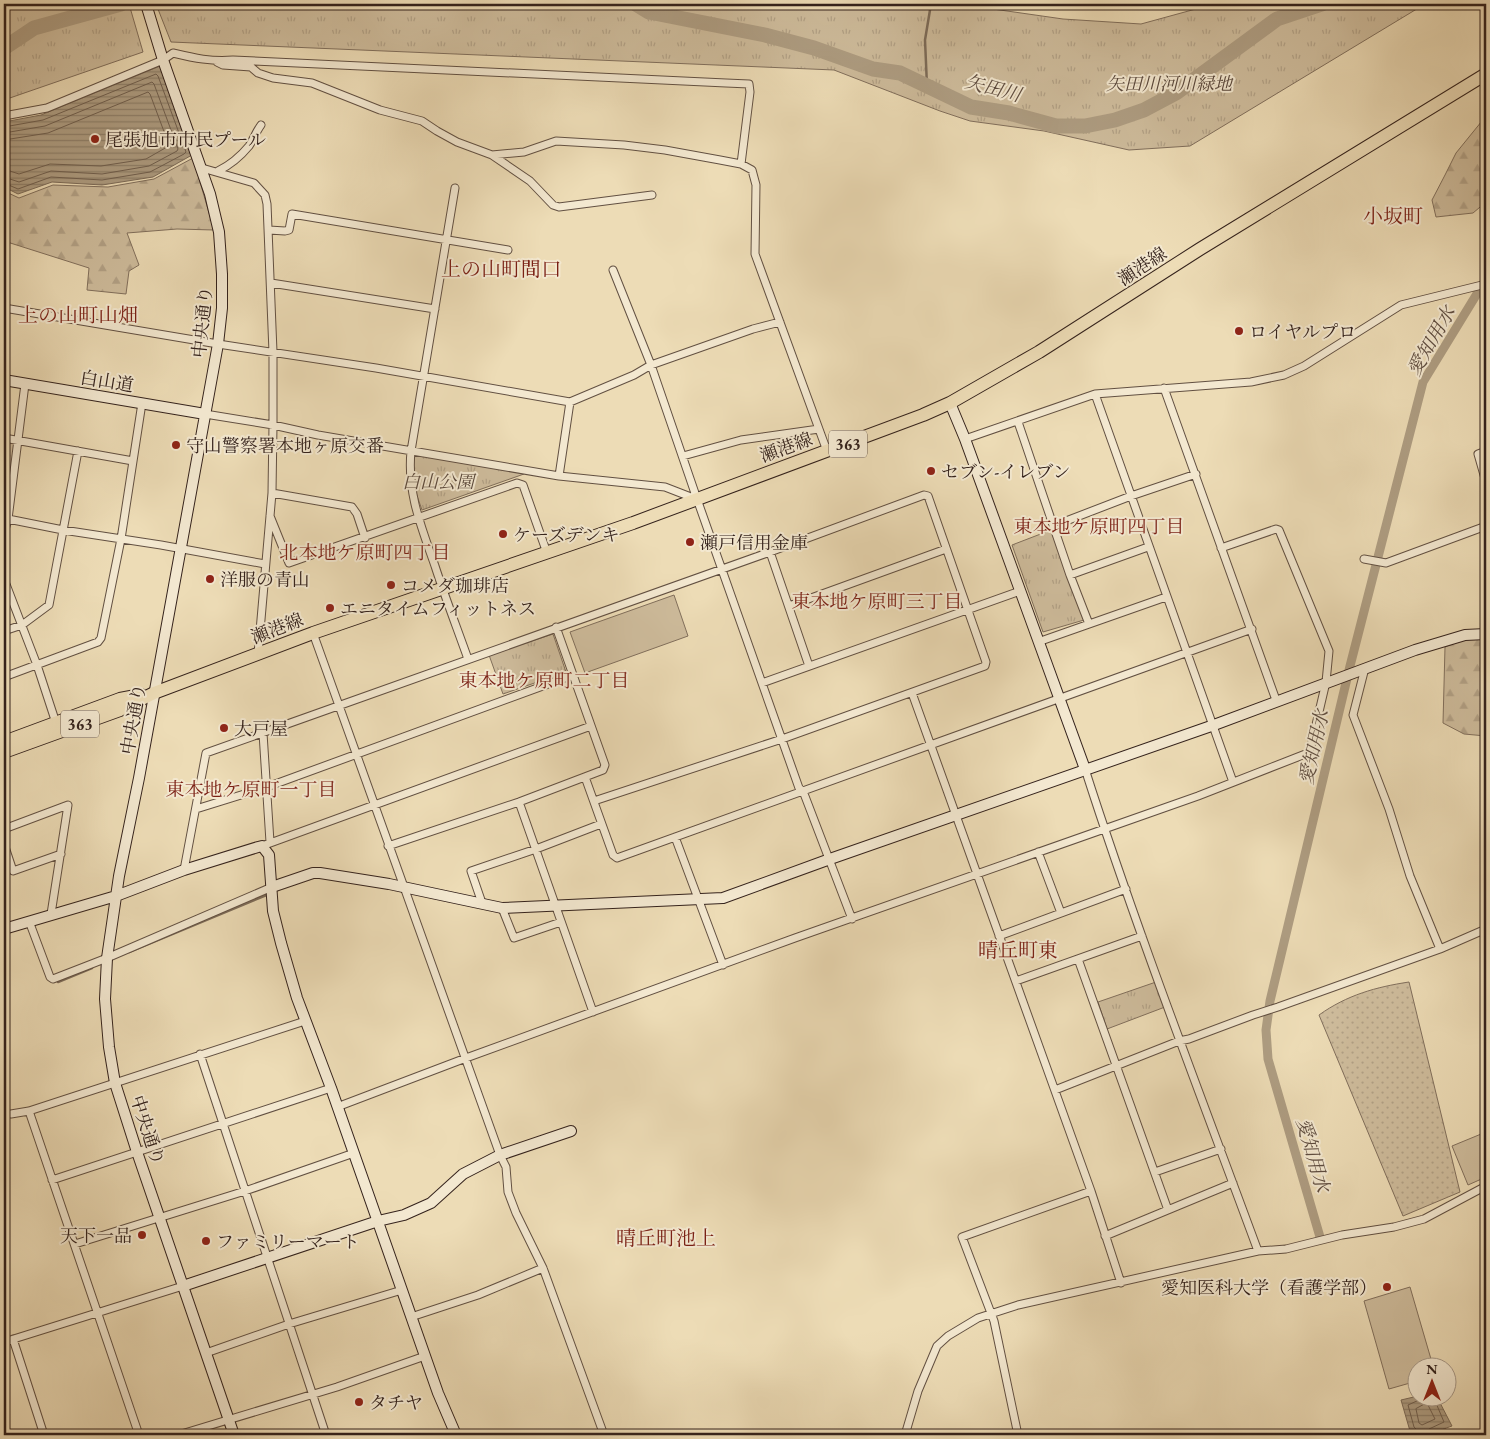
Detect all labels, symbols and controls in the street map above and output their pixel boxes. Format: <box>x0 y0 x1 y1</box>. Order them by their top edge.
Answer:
water label: 矢田川 <box>962 69 1026 108</box>
park label: 矢田川河川緑地 <box>1106 72 1234 95</box>
place label: 尾張旭市市民プール <box>105 128 266 151</box>
marker: 尾張旭市市民プール <box>89 133 101 145</box>
district label: 小坂町 <box>1363 203 1423 229</box>
street label: 瀬港線 <box>1113 242 1171 290</box>
district label: 上の山町間口 <box>441 256 561 282</box>
street label: 中央通り <box>187 285 217 359</box>
water label: 愛知用水 <box>1401 300 1462 380</box>
district label: 上の山町山畑 <box>18 302 138 328</box>
place label: ロイヤルプロ <box>1249 320 1356 343</box>
marker: ロイヤルプロ <box>1233 325 1245 337</box>
street label: 白山道 <box>79 365 135 397</box>
street label: 瀬港線 <box>757 427 815 467</box>
road number: 363 <box>829 430 867 458</box>
place label: 守山警察署本地ヶ原交番 <box>186 434 384 457</box>
marker: 守山警察署本地ヶ原交番 <box>170 439 182 451</box>
place label: セブン-イレブン <box>941 460 1071 483</box>
marker: セブン-イレブン <box>925 465 937 477</box>
park label: 白山公園 <box>402 470 477 493</box>
district label: 東本地ケ原町四丁目 <box>1013 514 1185 539</box>
place label: ケーズデンキ <box>513 523 619 546</box>
marker: ケーズデンキ <box>497 528 509 540</box>
place label: 瀬戸信用金庫 <box>700 531 808 554</box>
marker: 瀬戸信用金庫 <box>684 536 696 548</box>
district label: 北本地ケ原町四丁目 <box>279 540 451 565</box>
place label: 洋服の青山 <box>220 568 310 591</box>
marker: 洋服の青山 <box>204 573 216 585</box>
place label: コメダ珈琲店 <box>401 574 509 597</box>
marker: コメダ珈琲店 <box>385 579 397 591</box>
district label: 東本地ケ原町三丁目 <box>791 589 963 614</box>
place label: エニタイムフィットネス <box>340 597 536 620</box>
marker: エニタイムフィットネス <box>324 602 336 614</box>
street label: 瀬港線 <box>248 608 306 648</box>
district label: 東本地ケ原町二丁目 <box>458 668 630 693</box>
street label: 中央通り <box>115 682 151 756</box>
water label: 愛知用水 <box>1293 705 1335 787</box>
road number: 363 <box>61 711 99 738</box>
place label: 大戸屋 <box>234 717 288 740</box>
marker: 大戸屋 <box>218 722 230 734</box>
district label: 東本地ケ原町一丁目 <box>165 777 337 802</box>
district label: 晴丘町東 <box>978 937 1058 963</box>
street label: 中央通り <box>126 1092 170 1168</box>
water label: 愛知用水 <box>1291 1115 1336 1197</box>
place label: 天下一品 <box>60 1224 132 1247</box>
district label: 晴丘町池上 <box>616 1225 716 1251</box>
marker: 天下一品 <box>136 1229 148 1241</box>
place label: ファミリーマート <box>216 1230 360 1253</box>
marker: ファミリーマート <box>200 1235 212 1247</box>
place label: 愛知医科大学（看護学部） <box>1161 1276 1377 1299</box>
marker: 愛知医科大学（看護学部） <box>1381 1281 1393 1293</box>
north arrow <box>1408 1356 1458 1406</box>
text: N <box>1426 1360 1438 1378</box>
place label: タチヤ <box>369 1391 423 1414</box>
marker: タチヤ <box>353 1396 365 1408</box>

